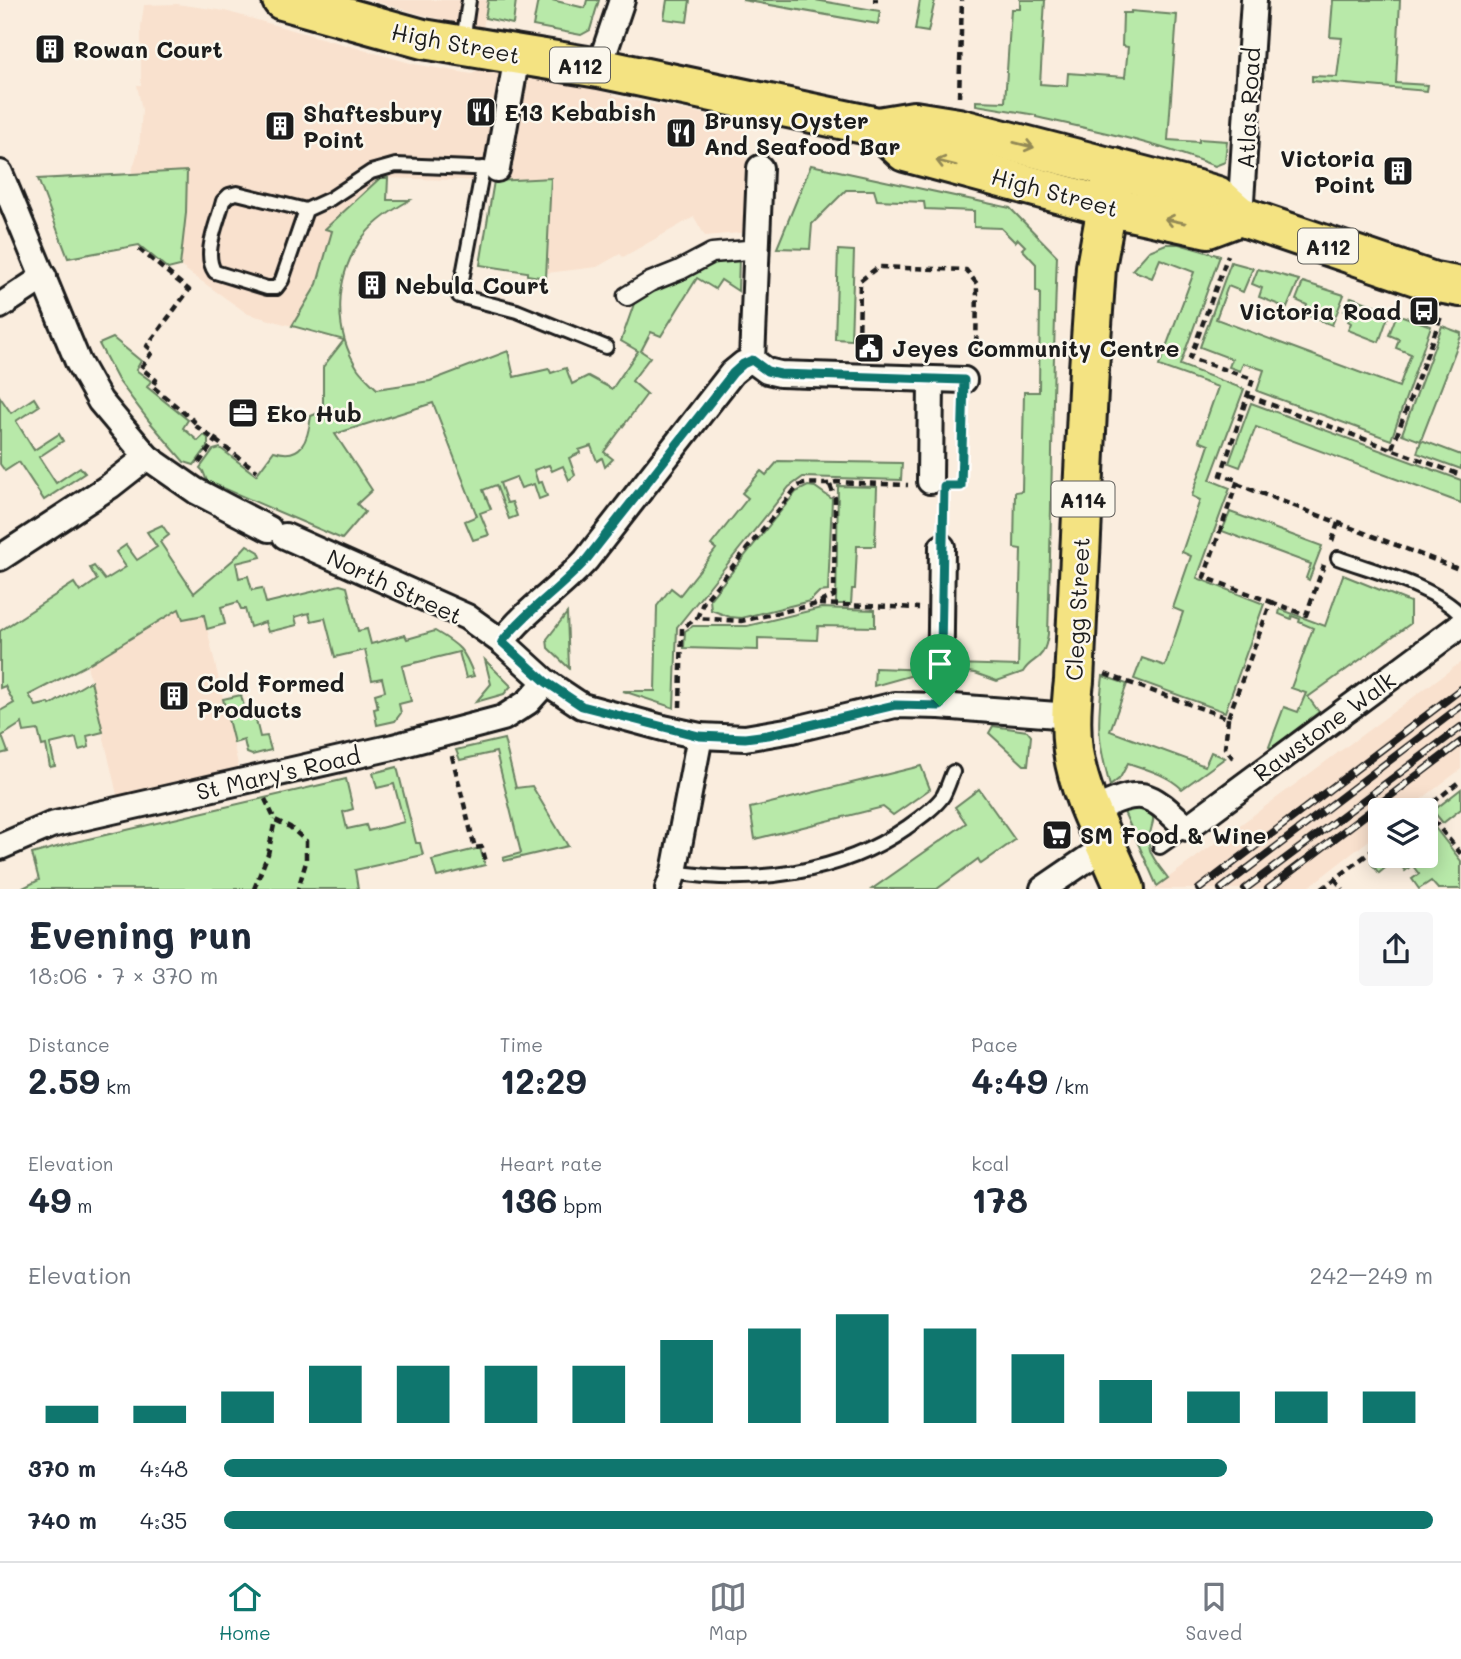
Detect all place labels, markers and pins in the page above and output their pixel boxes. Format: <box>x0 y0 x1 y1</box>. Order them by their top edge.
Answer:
building icon: Rowan Court <box>33 32 67 66</box>
place label: Rowan Court <box>73 34 223 64</box>
restaurant icon: E13 Kebabish <box>464 95 498 129</box>
place label: E13 Kebabish <box>504 97 656 127</box>
place label: Shaftesbury Point <box>303 98 443 154</box>
place label: Brunsy Oyster And Seafood Bar <box>704 105 901 161</box>
building icon: Shaftesbury Point <box>263 109 297 143</box>
restaurant icon: Brunsy Oyster And Seafood Bar <box>664 116 698 150</box>
place label: Victoria Point <box>1280 143 1375 199</box>
building icon: Victoria Point <box>1381 154 1415 188</box>
building icon: Nebula Court <box>355 268 389 302</box>
place label: Nebula Court <box>395 270 549 300</box>
bus stop icon: Victoria Road <box>1407 294 1441 328</box>
place label: Victoria Road <box>1239 296 1401 326</box>
public building icon: Jeyes Community Centre <box>852 331 886 365</box>
place label: Jeyes Community Centre <box>892 333 1179 363</box>
office icon: Eko Hub <box>226 396 260 430</box>
place label: Eko Hub <box>266 398 362 428</box>
pin <box>910 634 970 706</box>
place label: Cold Formed Products <box>197 668 344 724</box>
building icon: Cold Formed Products <box>157 679 191 713</box>
supermarket icon: SM Food & Wine <box>1040 818 1074 852</box>
place label: SM Food & Wine <box>1080 820 1267 850</box>

